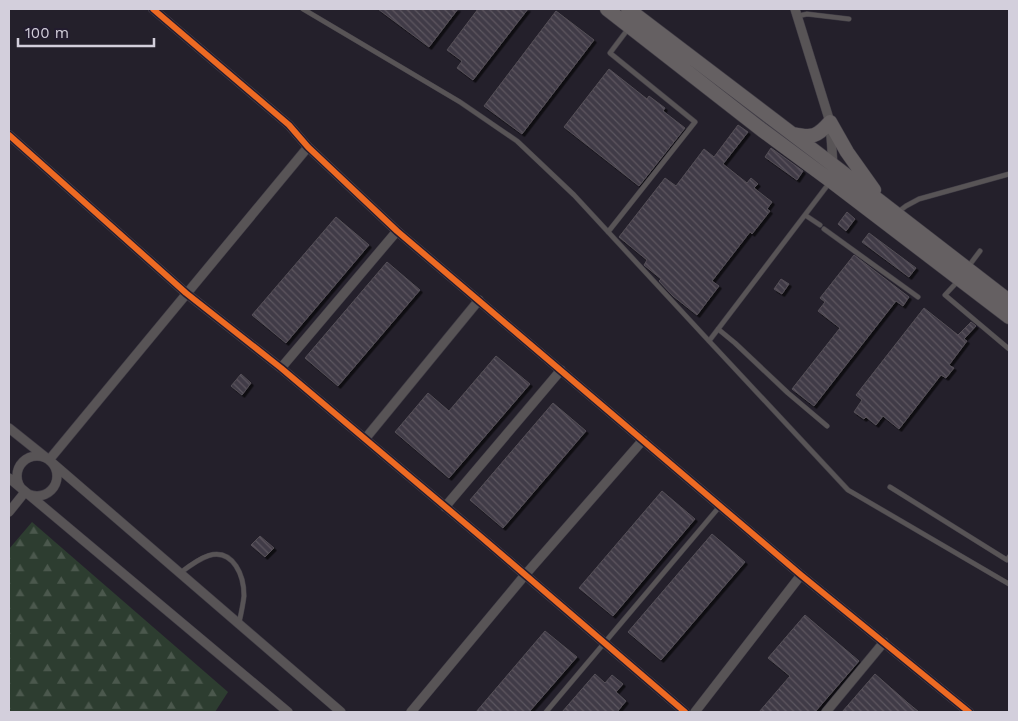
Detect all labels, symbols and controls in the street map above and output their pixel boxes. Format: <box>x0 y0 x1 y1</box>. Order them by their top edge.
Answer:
scale bar <box>18 15 154 47</box>
text: 100 m <box>25 24 69 42</box>

